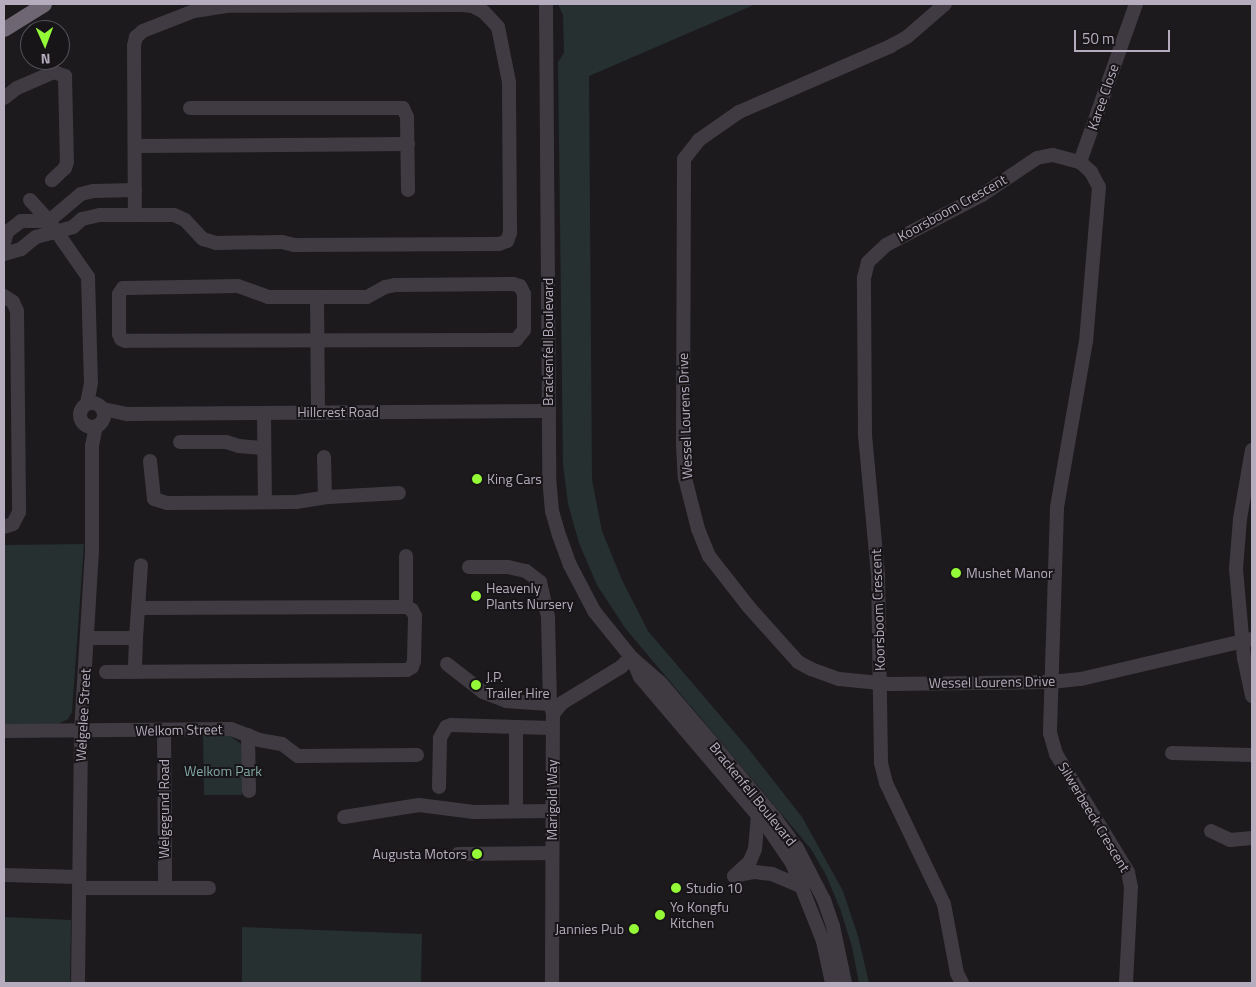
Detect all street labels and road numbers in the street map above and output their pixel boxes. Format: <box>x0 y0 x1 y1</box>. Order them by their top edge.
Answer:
street label: Karee Close <box>1084 62 1122 132</box>
street label: Koorsboom Crescent <box>895 171 1009 245</box>
street label: Brackenfell Boulevard <box>540 278 556 406</box>
street label: Wessel Lourens Drive <box>674 352 696 480</box>
street label: Hillcrest Road <box>297 404 379 420</box>
street label: Koorsboom Crescent <box>867 549 889 671</box>
street label: Welgelee Street <box>72 668 94 762</box>
street label: Wessel Lourens Drive <box>929 672 1055 692</box>
street label: Welkom Street <box>135 721 223 739</box>
street label: Brackenfell Boulevard <box>706 739 800 849</box>
street label: Welgegund Road <box>156 759 172 859</box>
street label: Silwerbeeck Crescent <box>1055 759 1133 875</box>
street label: Marigold Way <box>544 760 560 840</box>

